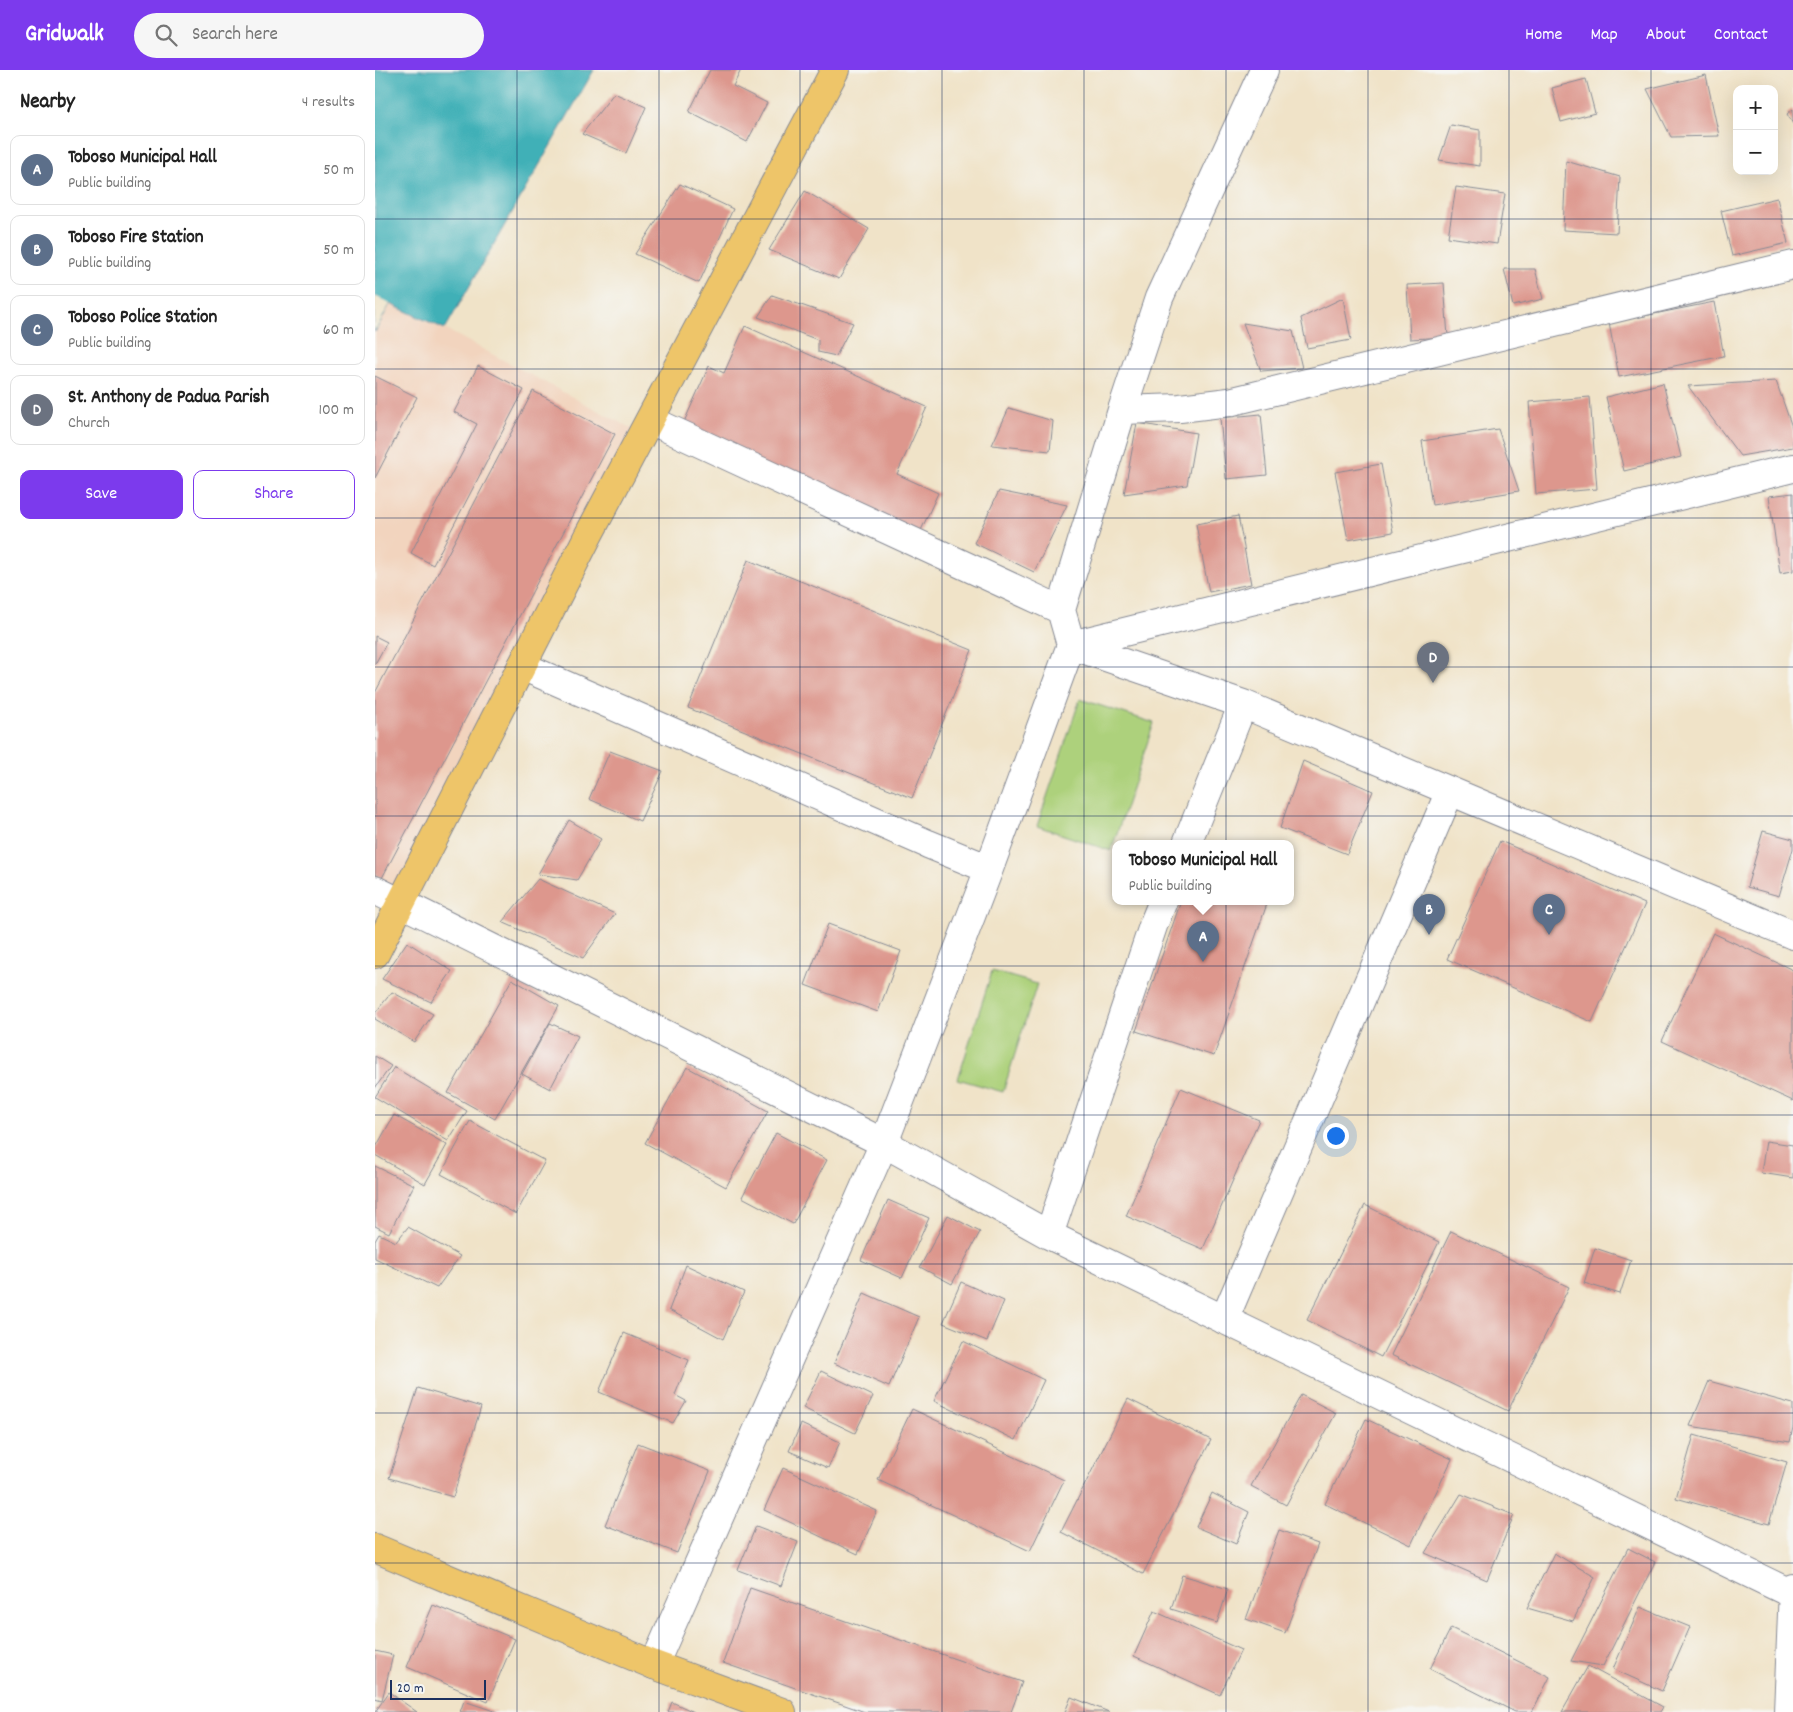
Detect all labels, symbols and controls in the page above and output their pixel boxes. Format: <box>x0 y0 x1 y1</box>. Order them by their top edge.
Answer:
search box <box>134 13 484 58</box>
text: Gridwalk <box>25 18 104 52</box>
icon: search <box>152 21 180 49</box>
text: Search here <box>192 22 278 49</box>
text: Home <box>1525 23 1562 48</box>
text: Map <box>1590 23 1618 48</box>
text: About <box>1646 23 1686 48</box>
text: Contact <box>1714 23 1768 48</box>
map controls <box>1733 85 1778 175</box>
button: + <box>1733 85 1778 130</box>
text: Nearby <box>20 88 75 118</box>
text: 4 results <box>302 91 355 114</box>
button: − <box>1733 130 1778 175</box>
text: Toboso Municipal Hall <box>68 145 217 172</box>
text: A <box>33 159 41 182</box>
text: 50 m <box>323 159 354 182</box>
text: Public building <box>68 172 151 195</box>
text: Toboso Fire Station <box>68 225 204 252</box>
text: B <box>33 239 41 262</box>
text: 50 m <box>323 239 354 262</box>
text: Public building <box>68 252 151 275</box>
text: Toboso Police Station <box>68 305 217 332</box>
text: C <box>33 319 41 342</box>
text: 60 m <box>323 319 354 342</box>
text: Public building <box>68 332 151 355</box>
text: St. Anthony de Padua Parish <box>68 385 269 412</box>
text: D <box>33 399 41 422</box>
text: 100 m <box>318 399 354 422</box>
text: Church <box>68 412 110 435</box>
button: Save <box>20 470 183 519</box>
button: Share <box>193 470 355 519</box>
pin: D <box>1417 642 1449 683</box>
popup <box>1112 840 1294 905</box>
text: Toboso Municipal Hall <box>1129 848 1277 875</box>
text: Public building <box>1129 875 1212 898</box>
pin: B <box>1413 894 1445 935</box>
pin: C <box>1533 894 1565 935</box>
pin: A <box>1187 921 1219 962</box>
your location <box>1323 1123 1349 1149</box>
scale bar <box>390 1677 486 1700</box>
text: 20 m <box>397 1679 424 1699</box>

